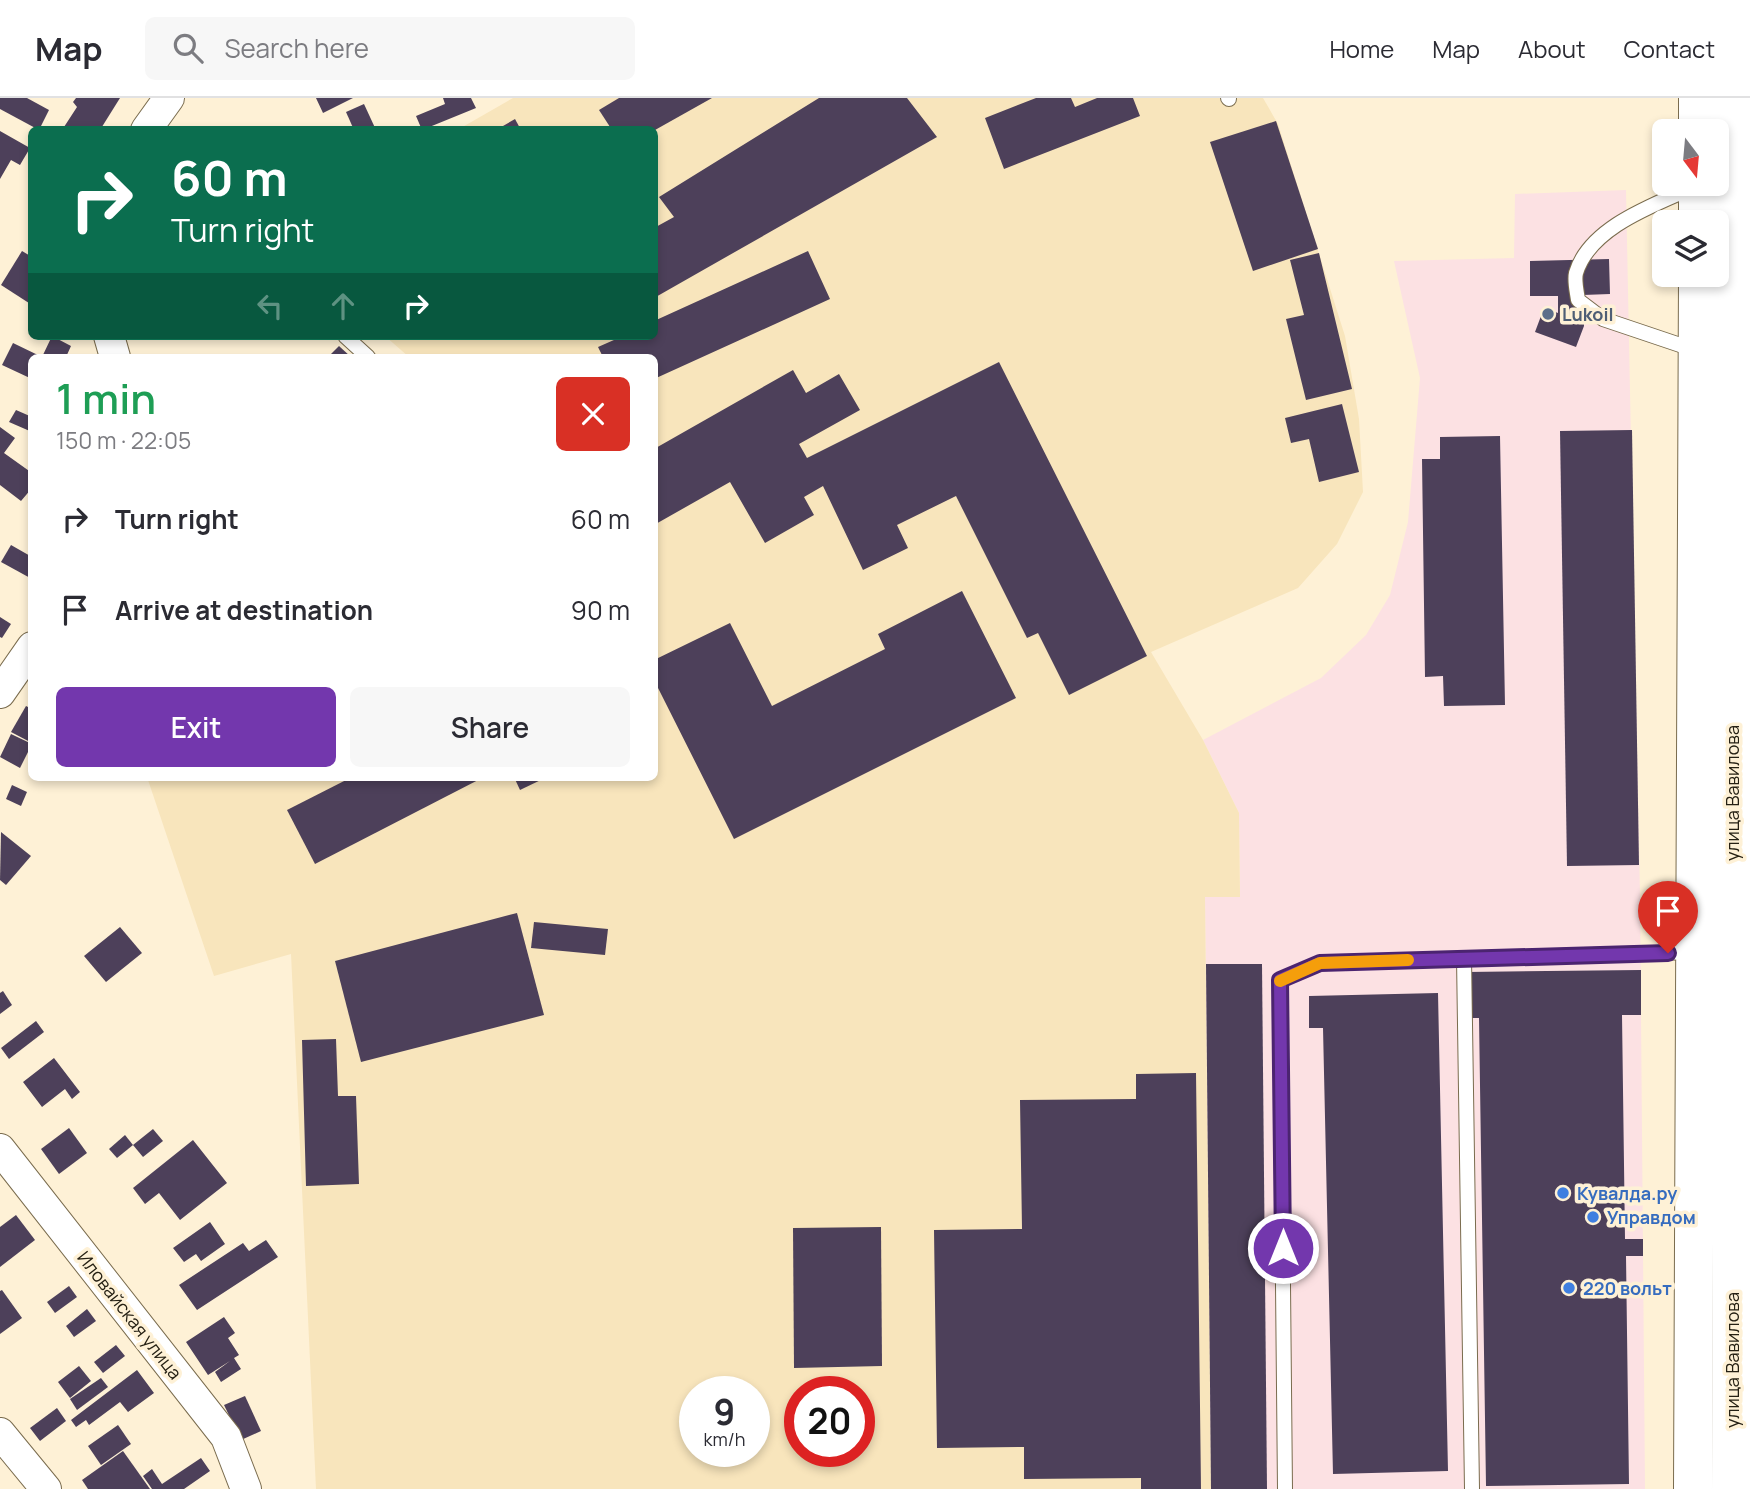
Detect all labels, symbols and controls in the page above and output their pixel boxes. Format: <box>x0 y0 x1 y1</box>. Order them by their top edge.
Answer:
search box <box>145 17 635 80</box>
text: Map <box>35 26 103 71</box>
icon: search <box>169 29 207 67</box>
text: Search here <box>225 30 369 66</box>
text: Home <box>1329 32 1394 65</box>
text: Map <box>1432 32 1480 65</box>
text: About <box>1518 32 1586 65</box>
text: Contact <box>1624 32 1715 65</box>
north arrow <box>1652 119 1729 196</box>
map controls <box>1652 119 1729 287</box>
text: 60 m <box>171 144 288 211</box>
icon: right <box>56 154 147 245</box>
text: Turn right <box>171 208 314 252</box>
button: layers <box>1652 210 1729 287</box>
icon: left <box>251 287 289 325</box>
icon: ahead <box>324 287 362 325</box>
icon: right <box>397 287 435 325</box>
place label: Lukoil <box>1562 302 1614 326</box>
marker: Lukoil <box>1540 306 1556 322</box>
text: 1 min <box>56 369 156 427</box>
button: close <box>556 377 630 451</box>
text: 150 m · 22:05 <box>56 424 191 456</box>
icon: right <box>56 500 94 538</box>
text: Turn right <box>115 501 239 537</box>
text: 60 m <box>571 501 630 537</box>
icon: arrive <box>56 591 94 629</box>
text: Arrive at destination <box>115 592 373 628</box>
text: 90 m <box>571 592 630 628</box>
button: Exit <box>56 687 336 767</box>
button: Share <box>350 687 630 767</box>
street label: улица Вавилова <box>1720 725 1744 861</box>
pin <box>1638 881 1698 953</box>
icon: arrive <box>1649 892 1687 930</box>
place label: Кувалда.ру <box>1577 1181 1677 1205</box>
marker: Кувалда.ру <box>1555 1185 1571 1201</box>
place label: Управдом <box>1607 1205 1696 1229</box>
marker: Управдом <box>1585 1209 1601 1225</box>
position arrow <box>1246 1211 1320 1285</box>
street label: Иловайская улица <box>72 1246 188 1384</box>
place label: 220 вольт <box>1583 1276 1672 1300</box>
marker: 220 вольт <box>1561 1280 1577 1296</box>
street label: улица Вавилова <box>1720 1292 1744 1428</box>
speed limit sign: 20 <box>784 1376 875 1467</box>
text: 9 <box>714 1388 735 1436</box>
text: km/h <box>704 1427 745 1451</box>

